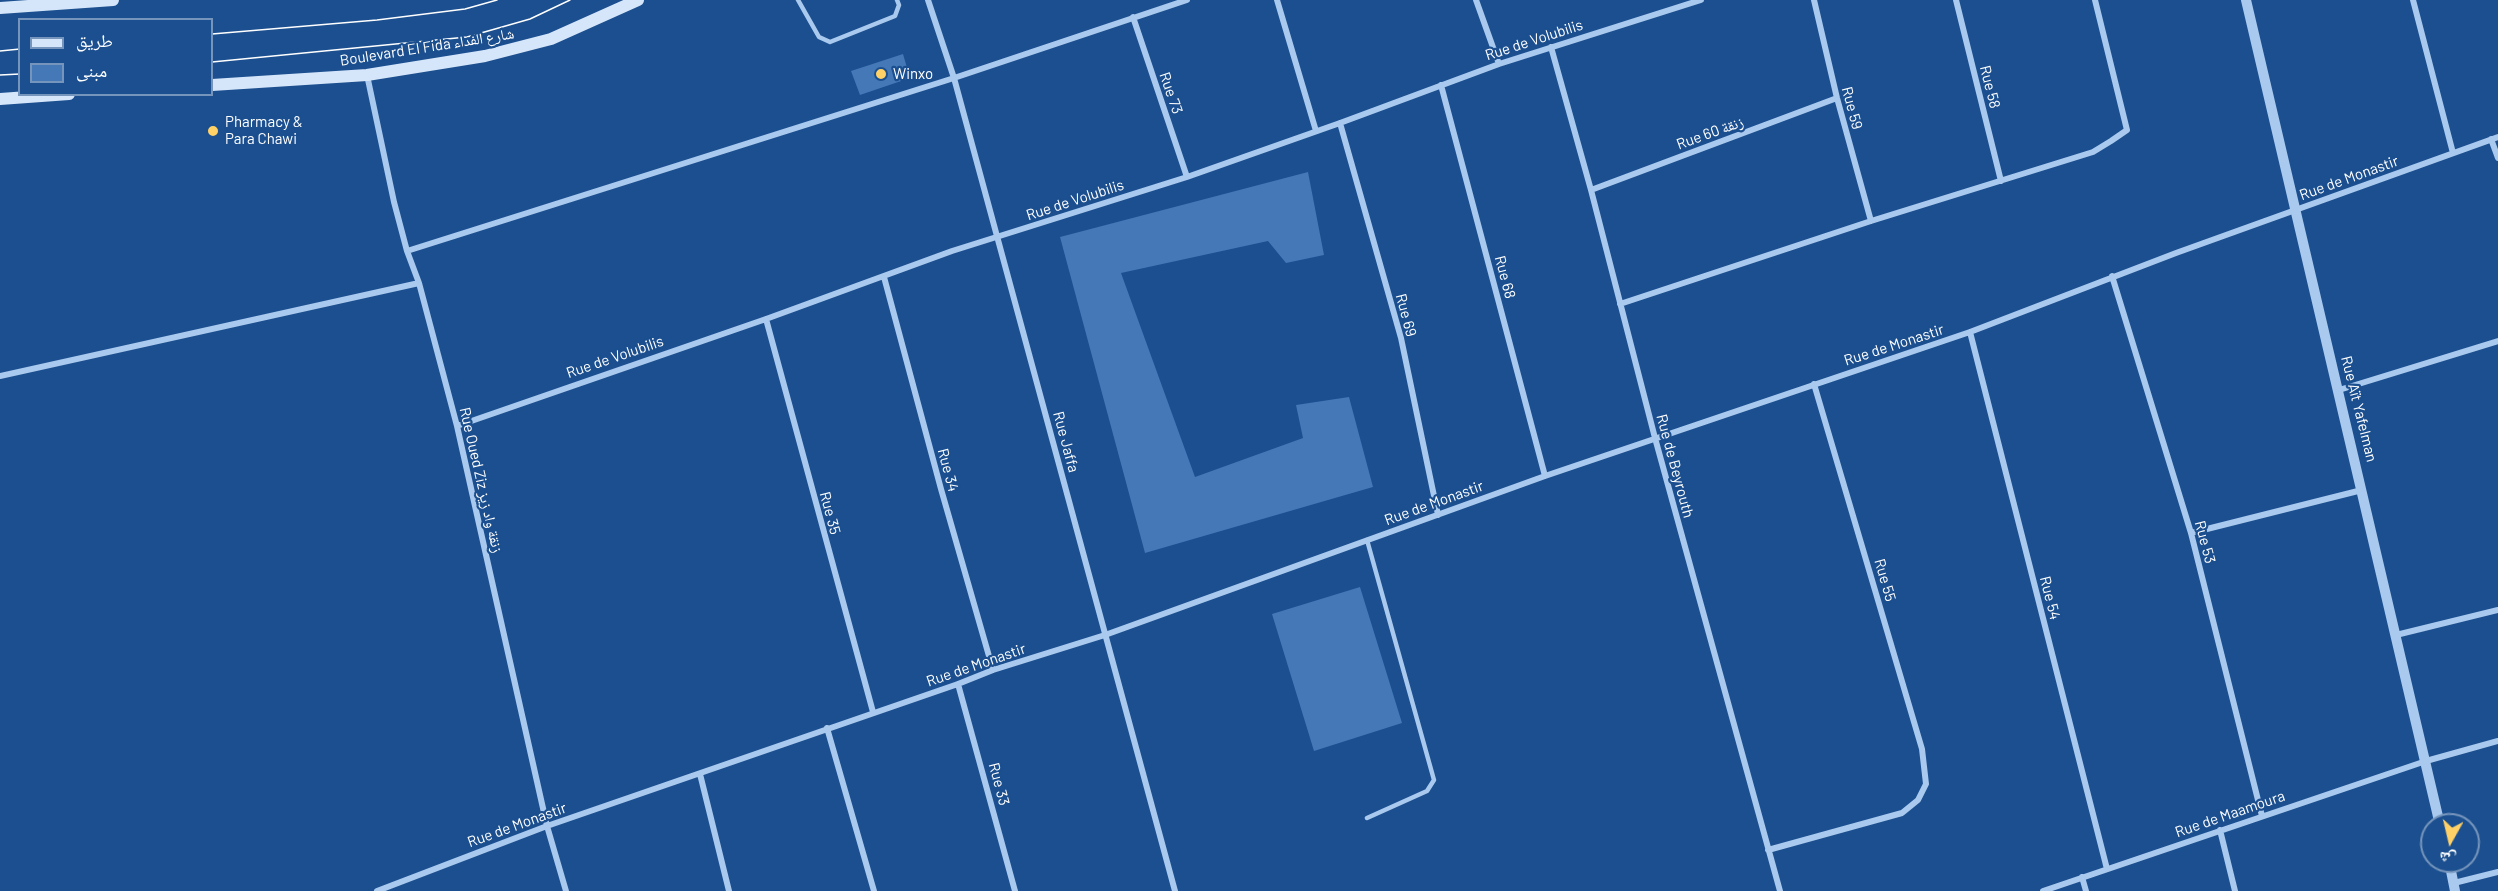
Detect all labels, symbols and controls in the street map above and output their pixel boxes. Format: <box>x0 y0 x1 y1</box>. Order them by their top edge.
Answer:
street label: Rue de Volubilis <box>1483 16 1585 64</box>
legend <box>18 18 213 96</box>
street label: Boulevard El Fida شارع الفداء <box>339 24 515 70</box>
text: طريق <box>76 29 113 51</box>
text: مبنى <box>76 59 107 81</box>
street label: Rue 58 <box>1976 64 2004 110</box>
place label: Winxo <box>893 65 933 83</box>
marker: Winxo <box>874 67 888 81</box>
street label: Rue 73 <box>1155 70 1187 116</box>
street label: Rue 59 <box>1838 85 1866 131</box>
place label: Pharmacy & Para Chawi <box>225 113 303 148</box>
street label: Rue 60 زنقة <box>1674 113 1746 153</box>
marker: Pharmacy & Para Chawi <box>206 124 220 138</box>
street label: Rue de Monastir <box>2297 152 2401 204</box>
street label: Rue de Volubilis <box>1024 176 1126 224</box>
street label: Rue 68 <box>1491 254 1519 300</box>
street label: Rue 69 <box>1392 292 1420 338</box>
street label: Rue de Monastir <box>1842 320 1946 370</box>
street label: Rue de Volubilis <box>564 332 666 382</box>
street label: Rue Aït Yafelman <box>2337 354 2381 464</box>
street label: Rue Oued Ziz زنقة واد زيز <box>455 405 507 555</box>
street label: Rue Jaffa <box>1049 409 1083 475</box>
street label: Rue de Beyrouth <box>1653 412 1697 520</box>
street label: Rue 34 <box>934 446 962 494</box>
street label: Rue de Monastir <box>1382 477 1486 529</box>
street label: Rue 35 <box>816 490 844 536</box>
street label: Rue 53 <box>2191 519 2219 565</box>
street label: Rue 55 <box>1870 557 1900 603</box>
street label: Rue 54 <box>2036 574 2064 622</box>
street label: Rue de Monastir <box>924 640 1028 690</box>
street label: Rue 33 <box>985 761 1013 807</box>
street label: Rue de Maamoura <box>2173 787 2287 841</box>
street label: Rue de Monastir <box>465 799 569 851</box>
north arrow <box>2420 813 2480 873</box>
text: ش <box>2438 849 2457 870</box>

